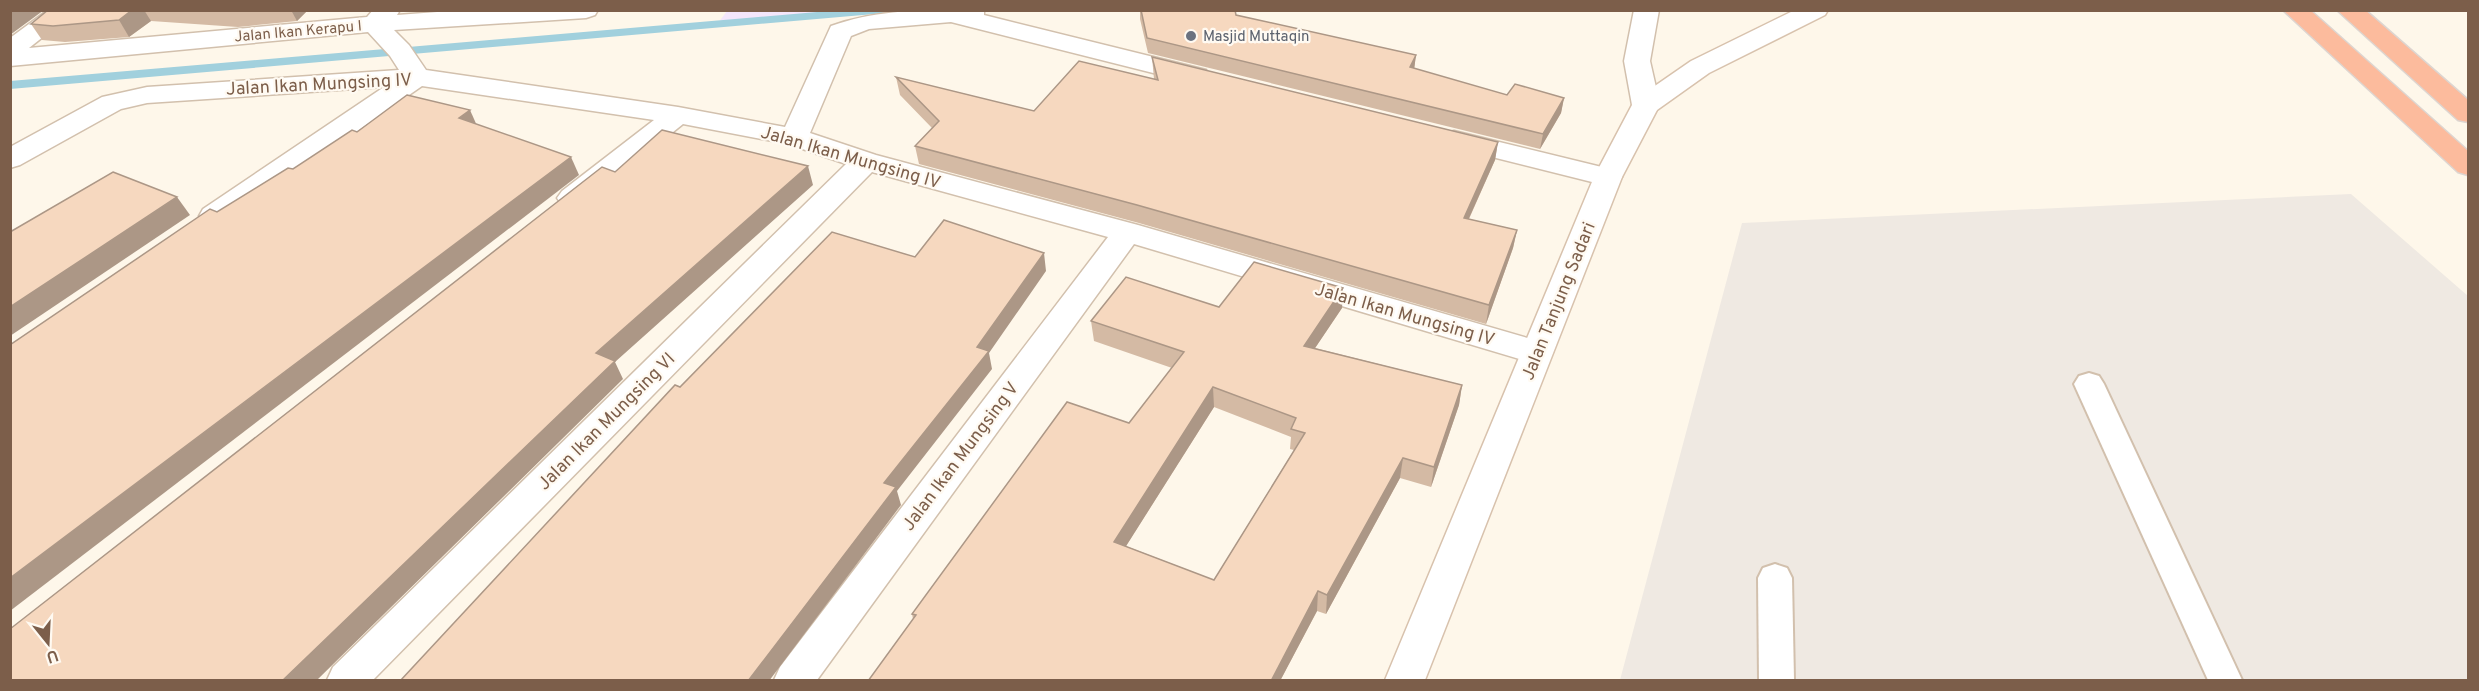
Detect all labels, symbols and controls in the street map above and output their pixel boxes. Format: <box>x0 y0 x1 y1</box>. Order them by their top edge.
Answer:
street label: Jalan Ikan Kerapu I <box>234 17 363 48</box>
place label: Masjid Muttaqin <box>1203 28 1309 47</box>
marker: Masjid Muttaqin <box>1184 29 1198 43</box>
street label: Jalan Ikan Mungsing IV <box>226 69 413 102</box>
street label: Jalan Ikan Mungsing IV <box>758 122 943 195</box>
street label: Jalan Tanjung Sadari <box>1517 219 1602 384</box>
street label: Jalan Ikan Mungsing IV <box>1312 279 1497 352</box>
street label: Jalan Ikan Mungsing VI <box>533 348 681 496</box>
street label: Jalan Ikan Mungsing V <box>898 378 1025 536</box>
north arrow <box>18 613 78 673</box>
text: U <box>44 644 61 667</box>

